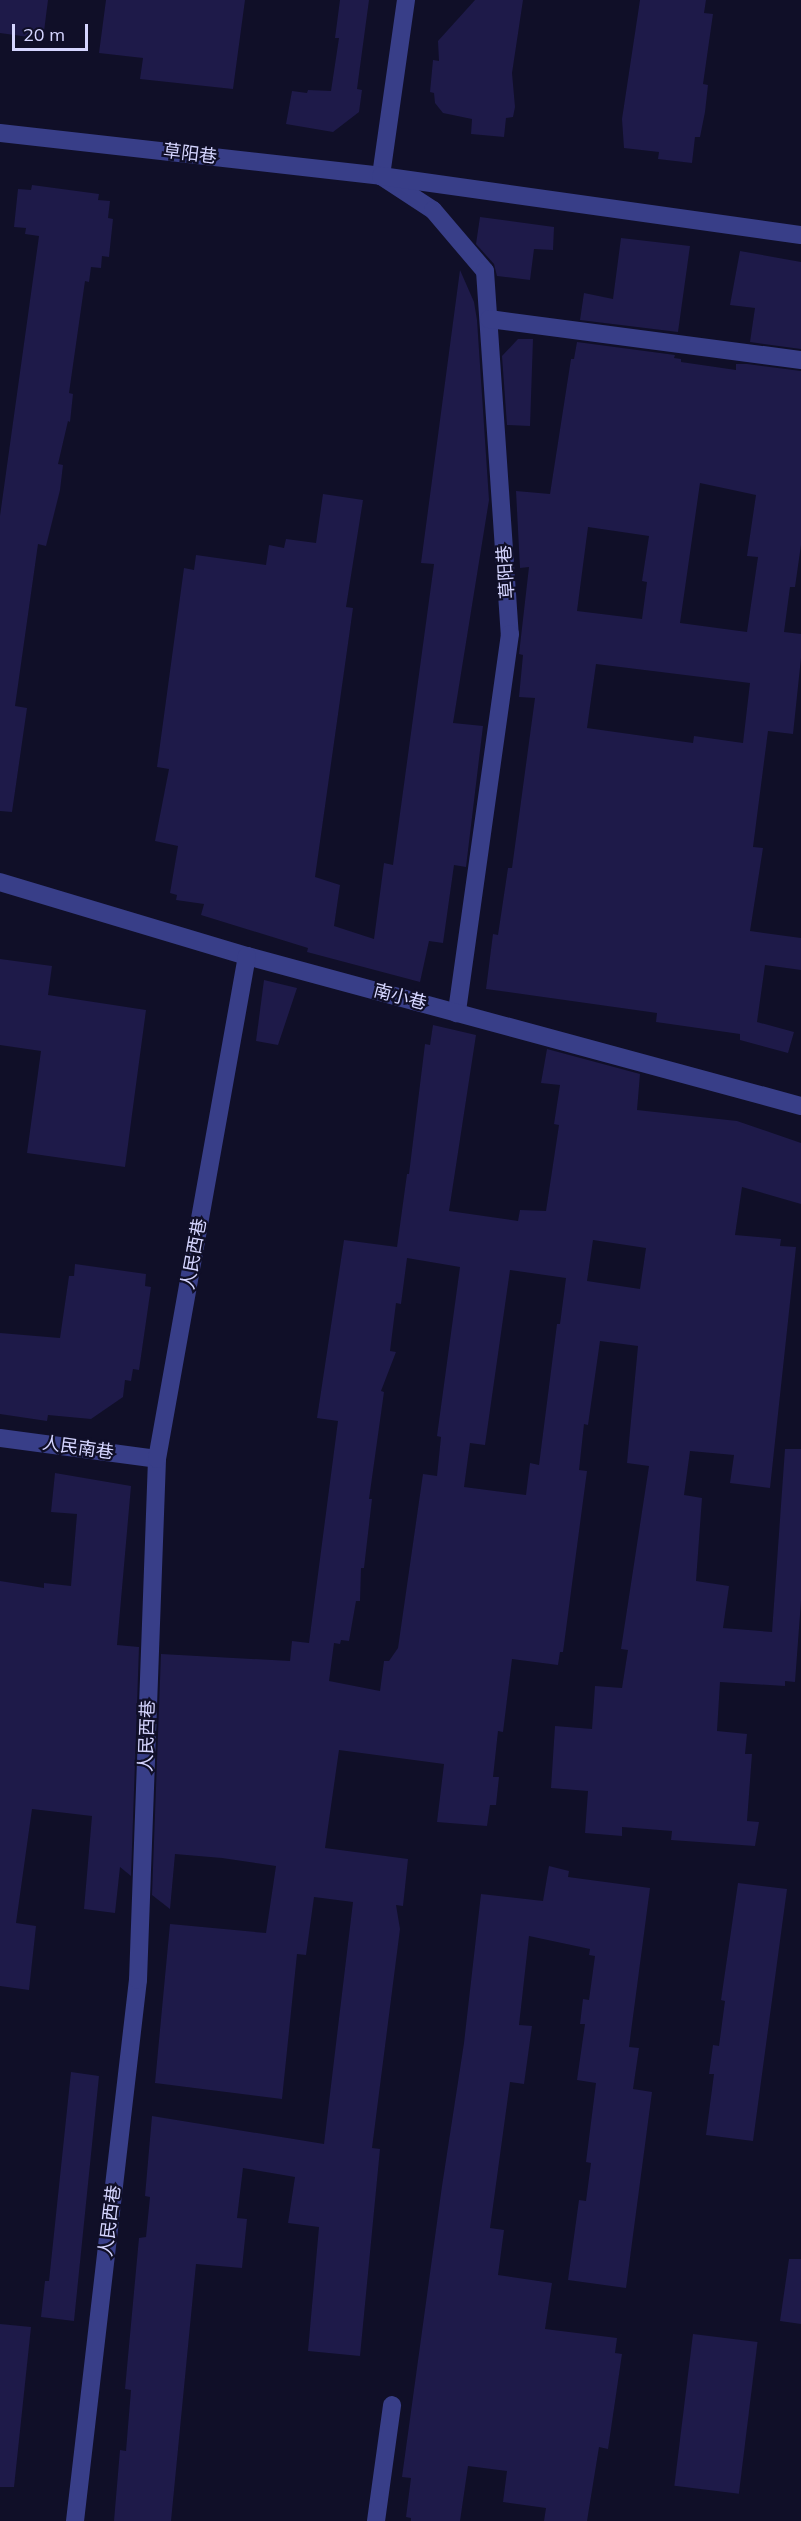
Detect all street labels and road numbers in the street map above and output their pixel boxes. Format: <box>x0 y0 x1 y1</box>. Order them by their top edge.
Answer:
street label: 草阳巷 <box>162 140 218 168</box>
street label: 草阳巷 <box>493 544 519 600</box>
street label: 南小巷 <box>371 980 429 1014</box>
street label: 人民西巷 <box>177 1217 211 1291</box>
street label: 人民南巷 <box>41 1432 115 1464</box>
street label: 人民西巷 <box>135 1700 159 1772</box>
street label: 人民西巷 <box>95 2184 125 2258</box>

